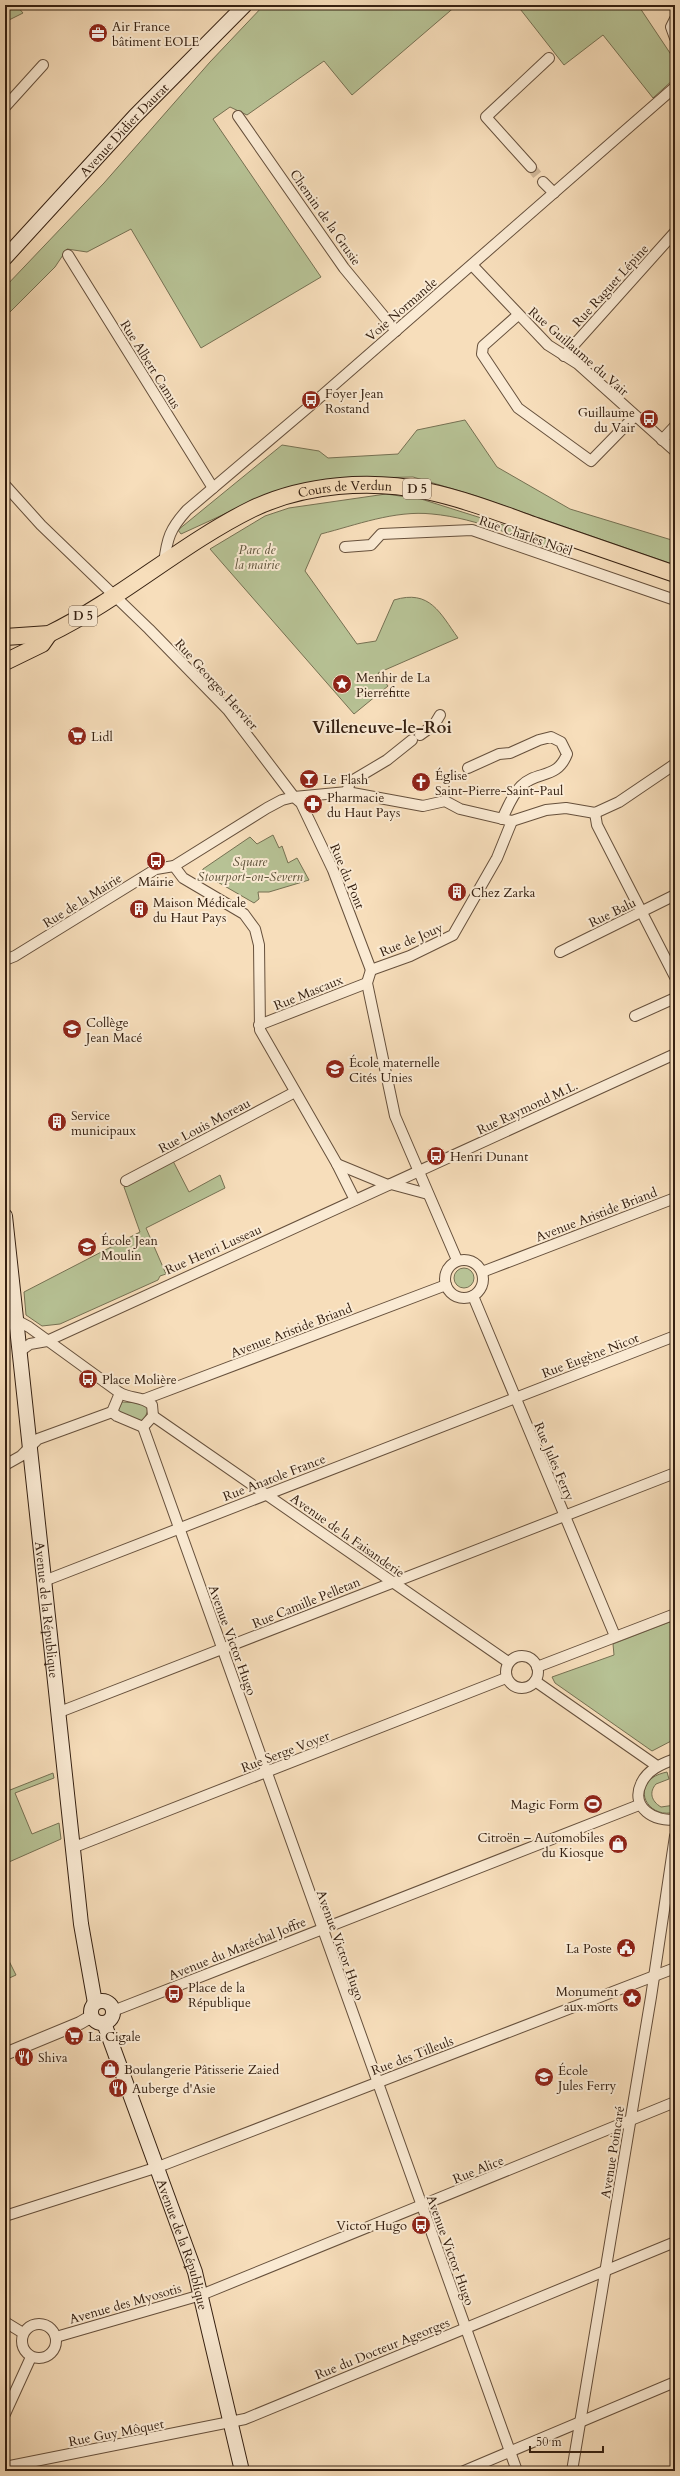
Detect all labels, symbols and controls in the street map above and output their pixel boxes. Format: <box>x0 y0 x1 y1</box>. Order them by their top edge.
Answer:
place label: Air France bâtiment EOLE <box>112 18 199 51</box>
office icon: Air France bâtiment EOLE <box>87 22 109 44</box>
street label: Avenue Didier Daurat <box>76 79 173 181</box>
street label: Chemin de la Grusie <box>285 166 365 269</box>
street label: Rue Raguet Lépine <box>569 240 653 331</box>
street label: Voie Normande <box>362 274 441 346</box>
street label: Rue Guillaume du Vair <box>524 303 633 401</box>
street label: Rue Albert Camus <box>116 317 185 412</box>
place label: Foyer Jean Rostand <box>325 385 384 418</box>
bus stop icon: Foyer Jean Rostand <box>300 389 322 411</box>
place label: Guillaume du Vair <box>578 404 635 437</box>
bus stop icon: Guillaume du Vair <box>638 408 660 430</box>
street label: Cours de Verdun <box>296 477 393 502</box>
road number: D 5 <box>403 479 431 499</box>
street label: Rue Charles Noël <box>477 512 575 561</box>
park label: Parc de la mairie <box>234 541 281 574</box>
road number: D 5 <box>69 606 97 626</box>
street label: Rue Georges Hervier <box>170 635 262 734</box>
place label: Menhir de La Pierrefitte <box>356 669 431 702</box>
place icon: Menhir de La Pierrefitte <box>331 673 353 695</box>
district label: Villeneuve-le-Roi <box>312 716 452 739</box>
supermarket icon: Lidl <box>66 725 88 747</box>
place label: Lidl <box>91 728 113 746</box>
place label: Église Saint-Pierre-Saint-Paul <box>435 767 564 800</box>
bar icon: Le Flash <box>298 768 320 790</box>
place label: Le Flash <box>323 771 368 789</box>
church icon: Église Saint-Pierre-Saint-Paul <box>410 771 432 793</box>
place label: Pharmacie du Haut Pays <box>327 789 400 822</box>
pharmacy icon: Pharmacie du Haut Pays <box>302 793 324 815</box>
street label: Rue du Pont <box>325 841 369 912</box>
bus stop icon: Mairie <box>145 850 167 872</box>
park label: Square Stourport-on-Severn <box>197 853 303 886</box>
street label: Rue de la Mairie <box>40 869 126 932</box>
place label: Mairie <box>138 873 174 891</box>
building icon: Chez Zarka <box>446 881 468 903</box>
place label: Chez Zarka <box>471 884 536 902</box>
place label: Maison Médicale du Haut Pays <box>153 894 246 927</box>
street label: Rue Balu <box>586 894 639 932</box>
building icon: Maison Médicale du Haut Pays <box>128 898 150 920</box>
street label: Rue de Jouy <box>377 918 446 961</box>
street label: Rue Mascaux <box>271 971 346 1015</box>
place label: Collège Jean Macé <box>84 1014 143 1047</box>
school or university icon: Collège Jean Macé <box>61 1018 83 1040</box>
place label: École maternelle Cités Unies <box>349 1054 440 1087</box>
school or university icon: École maternelle Cités Unies <box>324 1058 346 1080</box>
street label: Rue Raymond M.L. <box>474 1077 581 1139</box>
street label: Rue Louis Moreau <box>155 1094 254 1158</box>
place label: Service municipaux <box>71 1107 136 1140</box>
building icon: Service municipaux <box>46 1111 68 1133</box>
bus stop icon: Henri Dunant <box>425 1145 447 1167</box>
place label: Henri Dunant <box>450 1148 528 1166</box>
street label: Avenue Aristide Briand <box>533 1183 660 1246</box>
street label: Rue Henri Lusseau <box>162 1221 265 1279</box>
place label: École Jean Moulin <box>101 1232 159 1265</box>
school or university icon: École Jean Moulin <box>76 1236 98 1258</box>
street label: Avenue Aristide Briand <box>228 1299 355 1362</box>
street label: Rue Eugène Nicot <box>539 1329 641 1383</box>
bus stop icon: Place Molière <box>77 1368 99 1390</box>
place label: Place Molière <box>102 1371 177 1389</box>
street label: Rue Jules Ferry <box>529 1419 579 1504</box>
street label: Rue Anatole France <box>220 1450 328 1506</box>
street label: Avenue de la Faisanderie <box>287 1490 408 1582</box>
street label: Avenue de la République <box>30 1541 63 1679</box>
street label: Rue Camille Pelletan <box>250 1573 364 1633</box>
street label: Avenue Victor Hugo <box>204 1583 260 1698</box>
street label: Rue Serge Voyer <box>238 1727 332 1777</box>
sports icon: Magic Form <box>582 1793 604 1815</box>
place label: Magic Form <box>511 1796 579 1814</box>
place label: Citroën – Automobiles du Kiosque <box>477 1829 604 1862</box>
shop icon: Citroën – Automobiles du Kiosque <box>607 1833 629 1855</box>
street label: Avenue Victor Hugo <box>312 1888 368 2003</box>
street label: Avenue du Maréchal Joffre <box>166 1913 309 1985</box>
public building icon: La Poste <box>615 1937 637 1959</box>
place label: La Poste <box>566 1940 612 1958</box>
place label: Place de la République <box>188 1979 251 2012</box>
bus stop icon: Place de la République <box>163 1983 185 2005</box>
place label: Monument aux morts <box>556 1983 618 2016</box>
place icon: Monument aux morts <box>621 1987 643 2009</box>
supermarket icon: La Cigale <box>63 2025 85 2047</box>
place label: La Cigale <box>88 2028 141 2046</box>
street label: Rue des Tilleuls <box>369 2032 456 2080</box>
restaurant icon: Shiva <box>13 2046 35 2068</box>
place label: Shiva <box>38 2049 68 2067</box>
shop icon: Boulangerie Pâtisserie Zaied <box>99 2058 121 2080</box>
place label: Boulangerie Pâtisserie Zaied <box>124 2061 279 2079</box>
place label: École Jules Ferry <box>556 2062 616 2095</box>
school or university icon: École Jules Ferry <box>533 2066 555 2088</box>
restaurant icon: Auberge d'Asie <box>107 2077 129 2099</box>
place label: Auberge d'Asie <box>132 2080 216 2098</box>
street label: Avenue Poincaré <box>597 2104 629 2200</box>
street label: Rue Alice <box>450 2152 507 2188</box>
street label: Avenue de la République <box>152 2176 212 2312</box>
street label: Avenue Victor Hugo <box>422 2193 478 2308</box>
bus stop icon: Victor Hugo <box>410 2214 432 2236</box>
place label: Victor Hugo <box>336 2217 407 2235</box>
street label: Avenue des Myosotis <box>67 2279 183 2329</box>
street label: Rue du Docteur Ageorges <box>312 2314 452 2384</box>
street label: Rue Guy Môquet <box>67 2415 165 2451</box>
scale bar <box>530 2428 603 2454</box>
text: 50 m <box>536 2434 563 2450</box>

